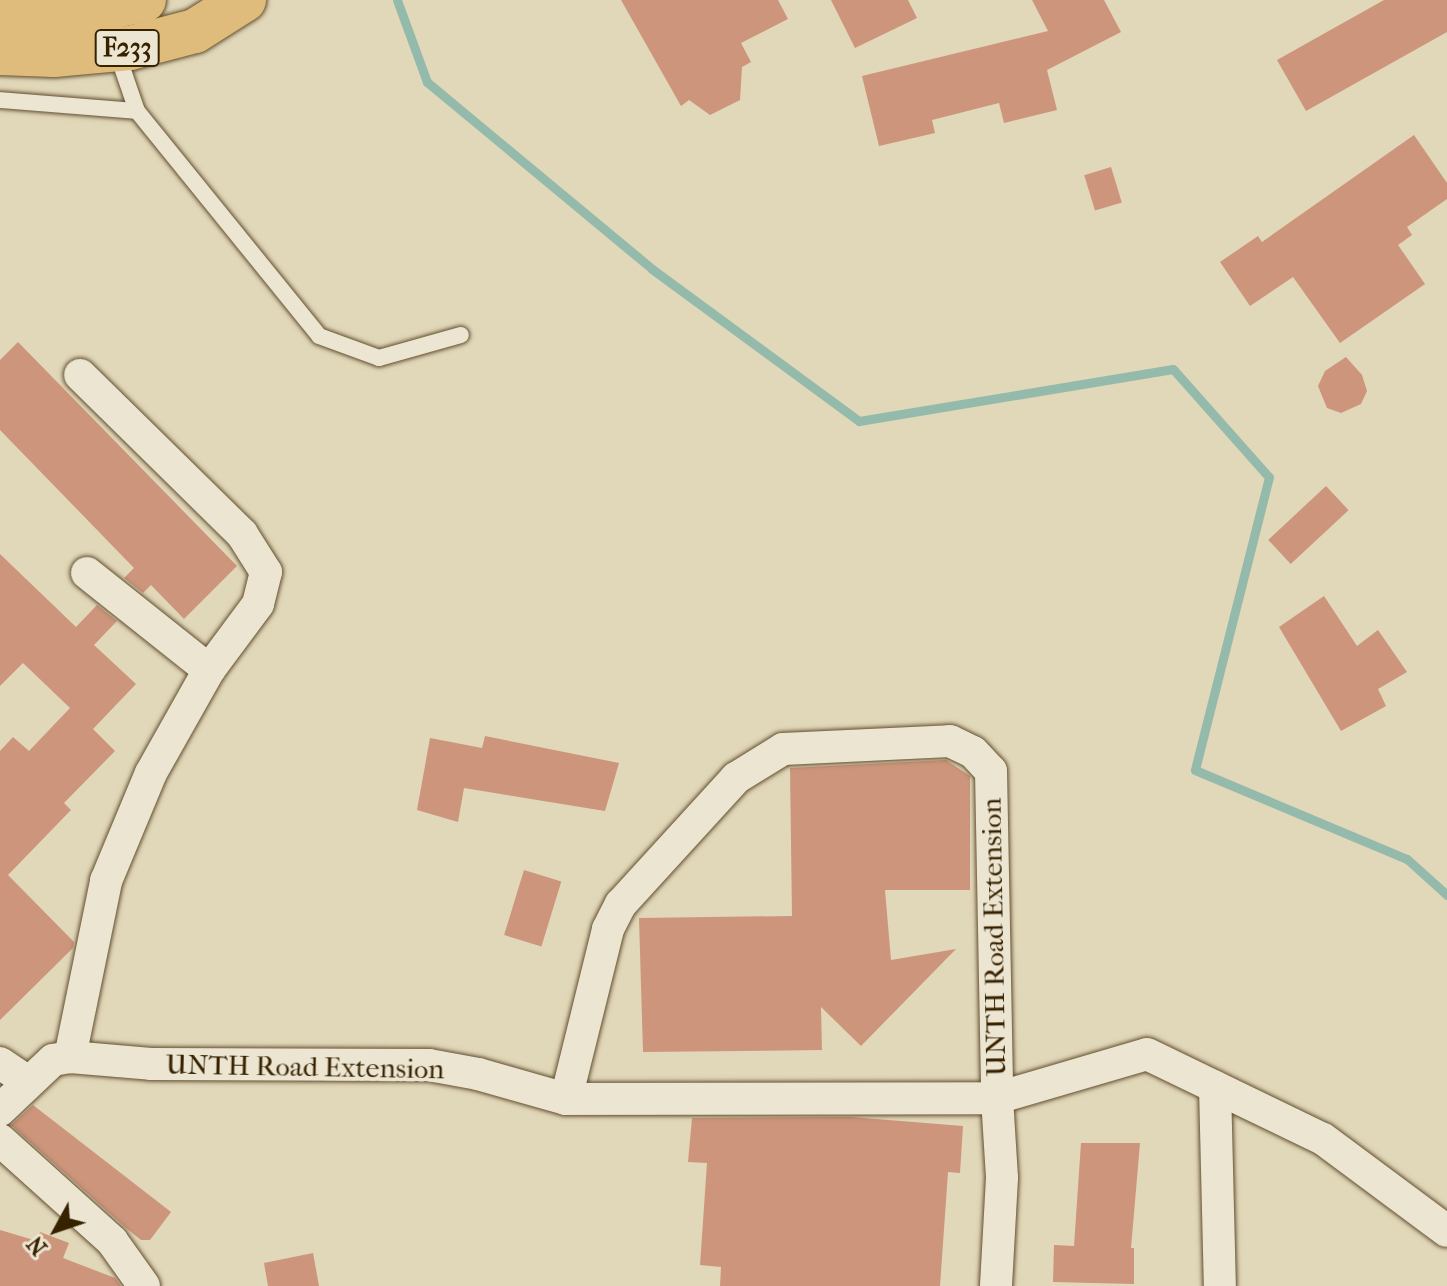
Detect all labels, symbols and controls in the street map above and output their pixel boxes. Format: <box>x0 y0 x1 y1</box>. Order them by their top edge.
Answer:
road number: F233 <box>93 26 161 70</box>
street label: UNTH Road Extension <box>975 797 1013 1077</box>
street label: UNTH Road Extension <box>165 1048 445 1086</box>
north arrow <box>16 1190 96 1270</box>
text: N <box>22 1231 53 1260</box>

